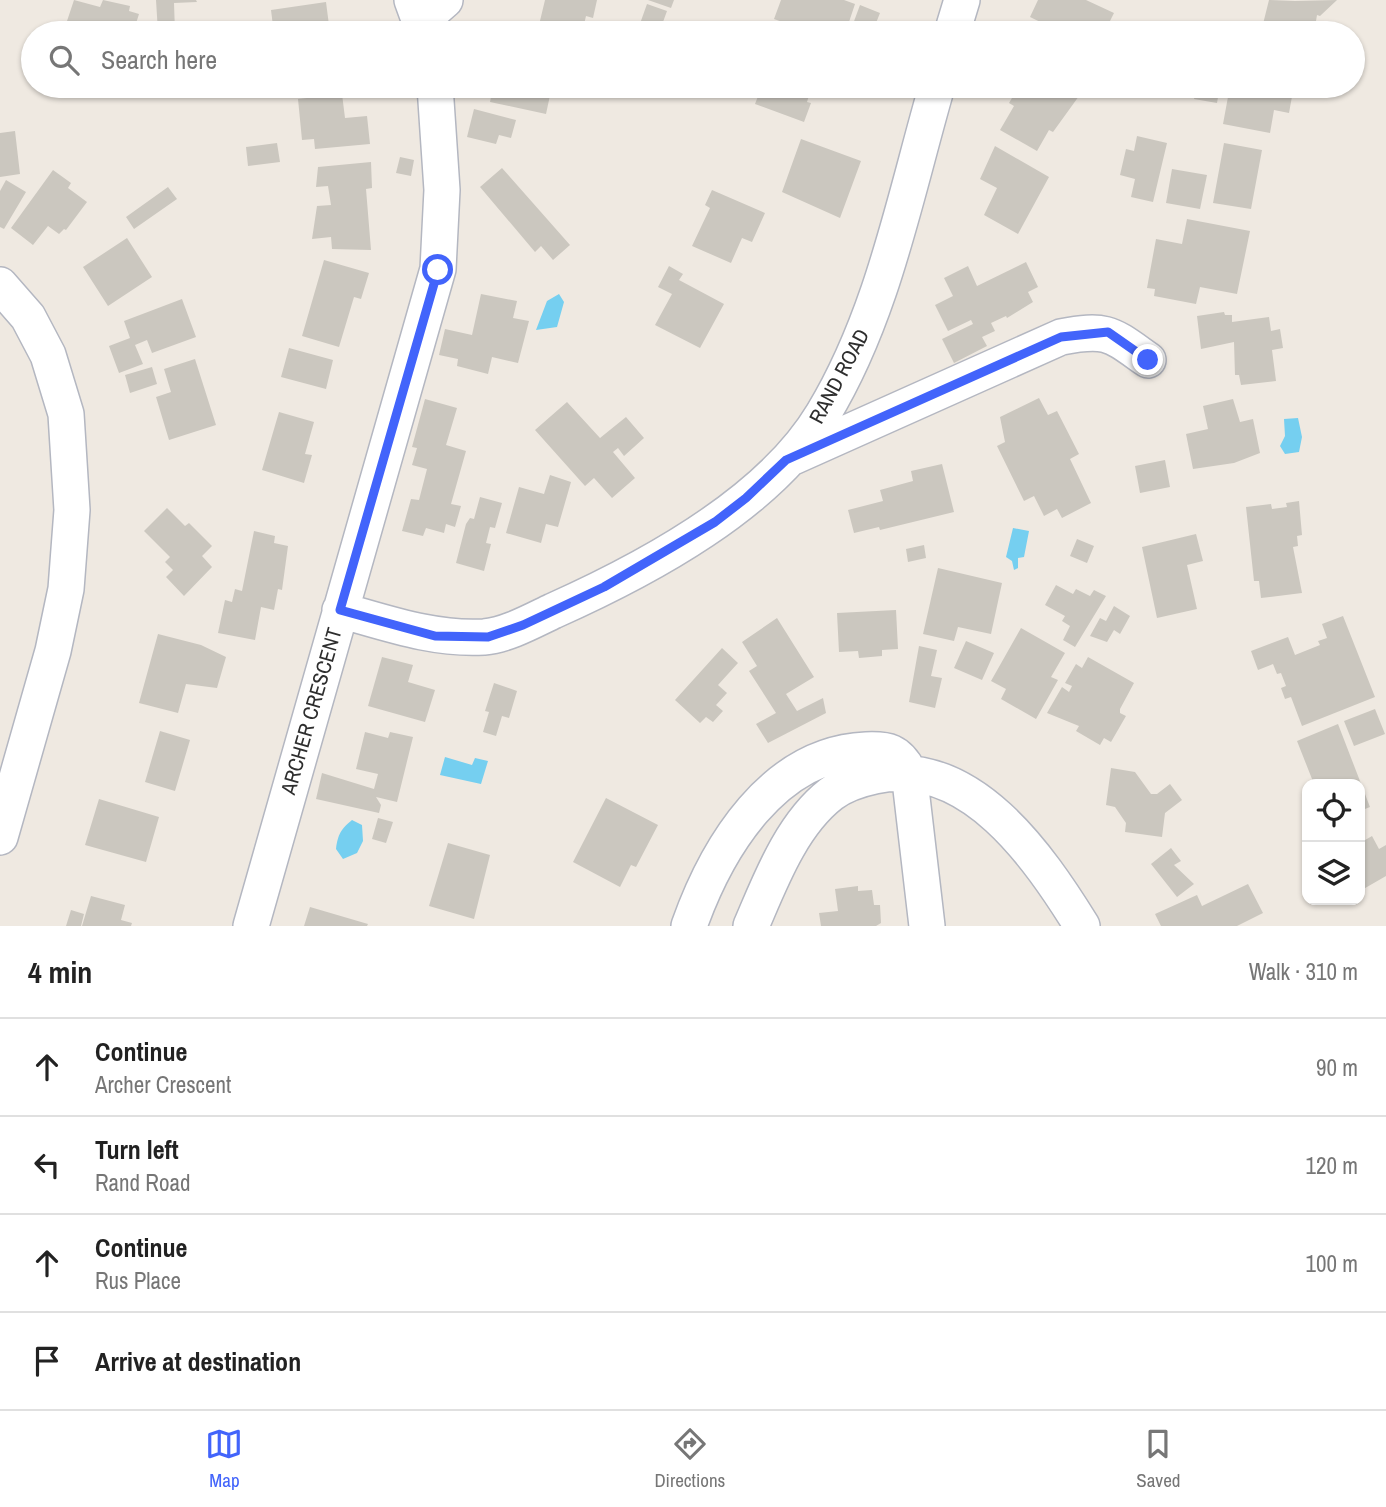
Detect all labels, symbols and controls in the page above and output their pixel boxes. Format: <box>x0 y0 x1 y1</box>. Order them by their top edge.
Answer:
search box <box>21 21 1365 98</box>
icon: search <box>45 41 83 79</box>
text: Search here <box>101 42 217 77</box>
route start <box>422 254 453 285</box>
street label: RAND ROAD <box>802 324 876 428</box>
route end <box>1132 344 1163 375</box>
street label: ARCHER CRESCENT <box>273 624 349 799</box>
map controls <box>1302 779 1365 905</box>
button: locate <box>1302 779 1365 842</box>
button: layers <box>1302 842 1365 905</box>
text: 4 min <box>28 952 92 992</box>
text: Walk · 310 m <box>1249 956 1358 987</box>
text: Continue <box>95 1034 187 1069</box>
icon: ahead <box>28 1048 66 1086</box>
text: 90 m <box>1316 1052 1358 1083</box>
text: Archer Crescent <box>95 1069 231 1100</box>
text: Turn left <box>95 1132 179 1167</box>
icon: left <box>28 1146 66 1184</box>
text: 120 m <box>1306 1150 1358 1181</box>
text: Rand Road <box>95 1167 190 1198</box>
text: Continue <box>95 1230 187 1265</box>
icon: ahead <box>28 1244 66 1282</box>
text: 100 m <box>1306 1248 1358 1279</box>
text: Rus Place <box>95 1265 181 1296</box>
icon: arrive <box>28 1342 66 1380</box>
text: Arrive at destination <box>95 1344 301 1379</box>
tab: Map <box>205 1425 243 1493</box>
tab: Directions <box>654 1425 725 1493</box>
tab: Saved <box>1136 1425 1181 1493</box>

